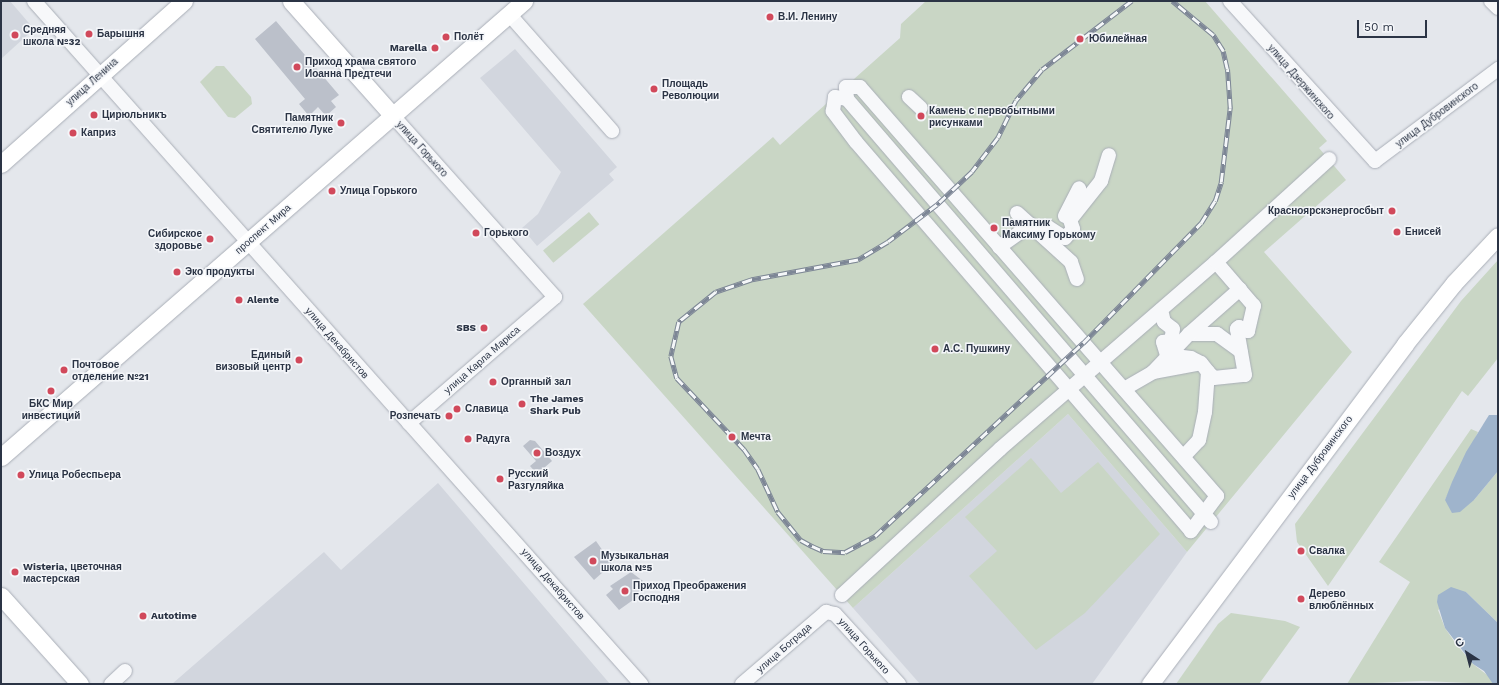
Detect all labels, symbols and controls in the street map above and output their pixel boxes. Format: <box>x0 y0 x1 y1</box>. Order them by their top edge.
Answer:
place label: В.И. Ленину <box>778 11 837 23</box>
marker: В.И. Ленину <box>765 12 775 22</box>
scale bar <box>1359 12 1429 38</box>
text: 50 m <box>1364 20 1394 34</box>
place label: Средняя школа №32 <box>23 23 80 46</box>
place label: Барышня <box>97 28 145 40</box>
marker: Барышня <box>84 29 94 39</box>
marker: Средняя школа №32 <box>10 30 20 40</box>
place label: Полёт <box>454 31 484 43</box>
marker: Полёт <box>441 32 451 42</box>
marker: Юбилейная <box>1074 33 1086 45</box>
place label: Юбилейная <box>1089 33 1147 45</box>
place label: Marella <box>390 42 427 54</box>
street label: улица Дзержинского <box>1265 42 1337 122</box>
marker: Marella <box>430 43 440 53</box>
place label: Приход храма святого Иоанна Предтечи <box>305 55 416 78</box>
street label: улица Ленина <box>64 56 120 108</box>
marker: Приход храма святого Иоанна Предтечи <box>292 62 302 72</box>
place label: Площадь Революции <box>662 77 719 100</box>
street label: улица Дубровинского <box>1393 80 1481 150</box>
marker: Площадь Революции <box>649 84 659 94</box>
place label: Камень с первобытными рисунками <box>929 104 1055 128</box>
place label: Цирюльникъ <box>102 109 167 121</box>
marker: Цирюльникъ <box>89 110 99 120</box>
place label: Памятник Святителю Луке <box>252 111 333 134</box>
marker: Камень с первобытными рисунками <box>916 111 926 121</box>
marker: Памятник Святителю Луке <box>336 118 346 128</box>
street label: улица Горького <box>394 119 450 179</box>
place label: Каприз <box>81 127 116 139</box>
marker: Каприз <box>68 128 78 138</box>
place label: Улица Горького <box>340 185 417 197</box>
marker: Улица Горького <box>327 186 337 196</box>
street label: проспект Мира <box>233 201 293 257</box>
place label: Красноярскэнергосбыт <box>1268 205 1384 217</box>
marker: Красноярскэнергосбыт <box>1387 206 1397 216</box>
place label: Памятник Максиму Горькому <box>1002 216 1095 240</box>
marker: Памятник Максиму Горькому <box>989 223 999 233</box>
place label: Енисей <box>1405 226 1441 238</box>
place label: Сибирское здоровье <box>148 227 202 250</box>
place label: Горького <box>484 227 529 239</box>
marker: Енисей <box>1392 227 1402 237</box>
marker: Горького <box>471 228 481 238</box>
marker: Сибирское здоровье <box>205 234 215 244</box>
place label: Эко продукты <box>185 266 255 278</box>
marker: Эко продукты <box>172 267 182 277</box>
place label: Alente <box>247 294 279 306</box>
marker: Alente <box>234 295 244 305</box>
street label: улица Декабристов <box>303 305 371 381</box>
place label: SBS <box>456 322 476 334</box>
marker: SBS <box>479 323 489 333</box>
street label: улица Карла Маркса <box>441 324 523 396</box>
place label: А.С. Пушкину <box>943 343 1010 355</box>
marker: А.С. Пушкину <box>930 344 940 354</box>
place label: Единый визовый центр <box>215 348 291 372</box>
marker: Единый визовый центр <box>294 355 304 365</box>
place label: Почтовое отделение №21 <box>72 358 149 382</box>
marker: Почтовое отделение №21 <box>59 365 69 375</box>
place label: Органный зал <box>501 376 571 388</box>
marker: Органный зал <box>488 377 498 387</box>
marker: БКС Мир инвестиций <box>46 386 56 396</box>
place label: The James Shark Pub <box>530 392 584 416</box>
place label: БКС Мир инвестиций <box>22 397 80 420</box>
marker: The James Shark Pub <box>517 399 527 409</box>
place label: Славица <box>465 403 508 415</box>
marker: Славица <box>452 404 462 414</box>
place label: Розпечать <box>390 410 441 422</box>
marker: Розпечать <box>444 411 454 421</box>
street label: улица Дубровинского <box>1285 413 1355 501</box>
marker: Мечта <box>726 431 738 443</box>
place label: Мечта <box>741 431 771 443</box>
place label: Радуга <box>476 433 510 445</box>
marker: Радуга <box>463 434 473 444</box>
place label: Воздух <box>545 447 581 459</box>
marker: Воздух <box>532 448 542 458</box>
place label: Русский Разгуляйка <box>508 467 564 490</box>
place label: Улица Робеспьера <box>29 469 121 481</box>
marker: Улица Робеспьера <box>16 470 26 480</box>
marker: Русский Разгуляйка <box>495 474 505 484</box>
place label: Свалка <box>1309 545 1345 557</box>
street label: улица Декабристов <box>519 546 587 622</box>
marker: Свалка <box>1296 546 1306 556</box>
place label: Музыкальная школа №5 <box>601 549 669 572</box>
marker: Музыкальная школа №5 <box>588 556 598 566</box>
place label: Wisteria, цветочная мастерская <box>23 560 122 584</box>
marker: Wisteria, цветочная мастерская <box>10 567 20 577</box>
place label: Приход Преображения Господня <box>633 579 746 602</box>
marker: Приход Преображения Господня <box>620 586 630 596</box>
place label: Дерево влюблённых <box>1309 587 1374 610</box>
marker: Дерево влюблённых <box>1296 594 1306 604</box>
place label: Autotime <box>151 610 197 622</box>
marker: Autotime <box>138 611 148 621</box>
street label: улица Горького <box>836 616 892 676</box>
street label: улица Бограда <box>754 621 814 675</box>
north arrow <box>1447 633 1487 673</box>
text: С <box>1453 635 1467 650</box>

